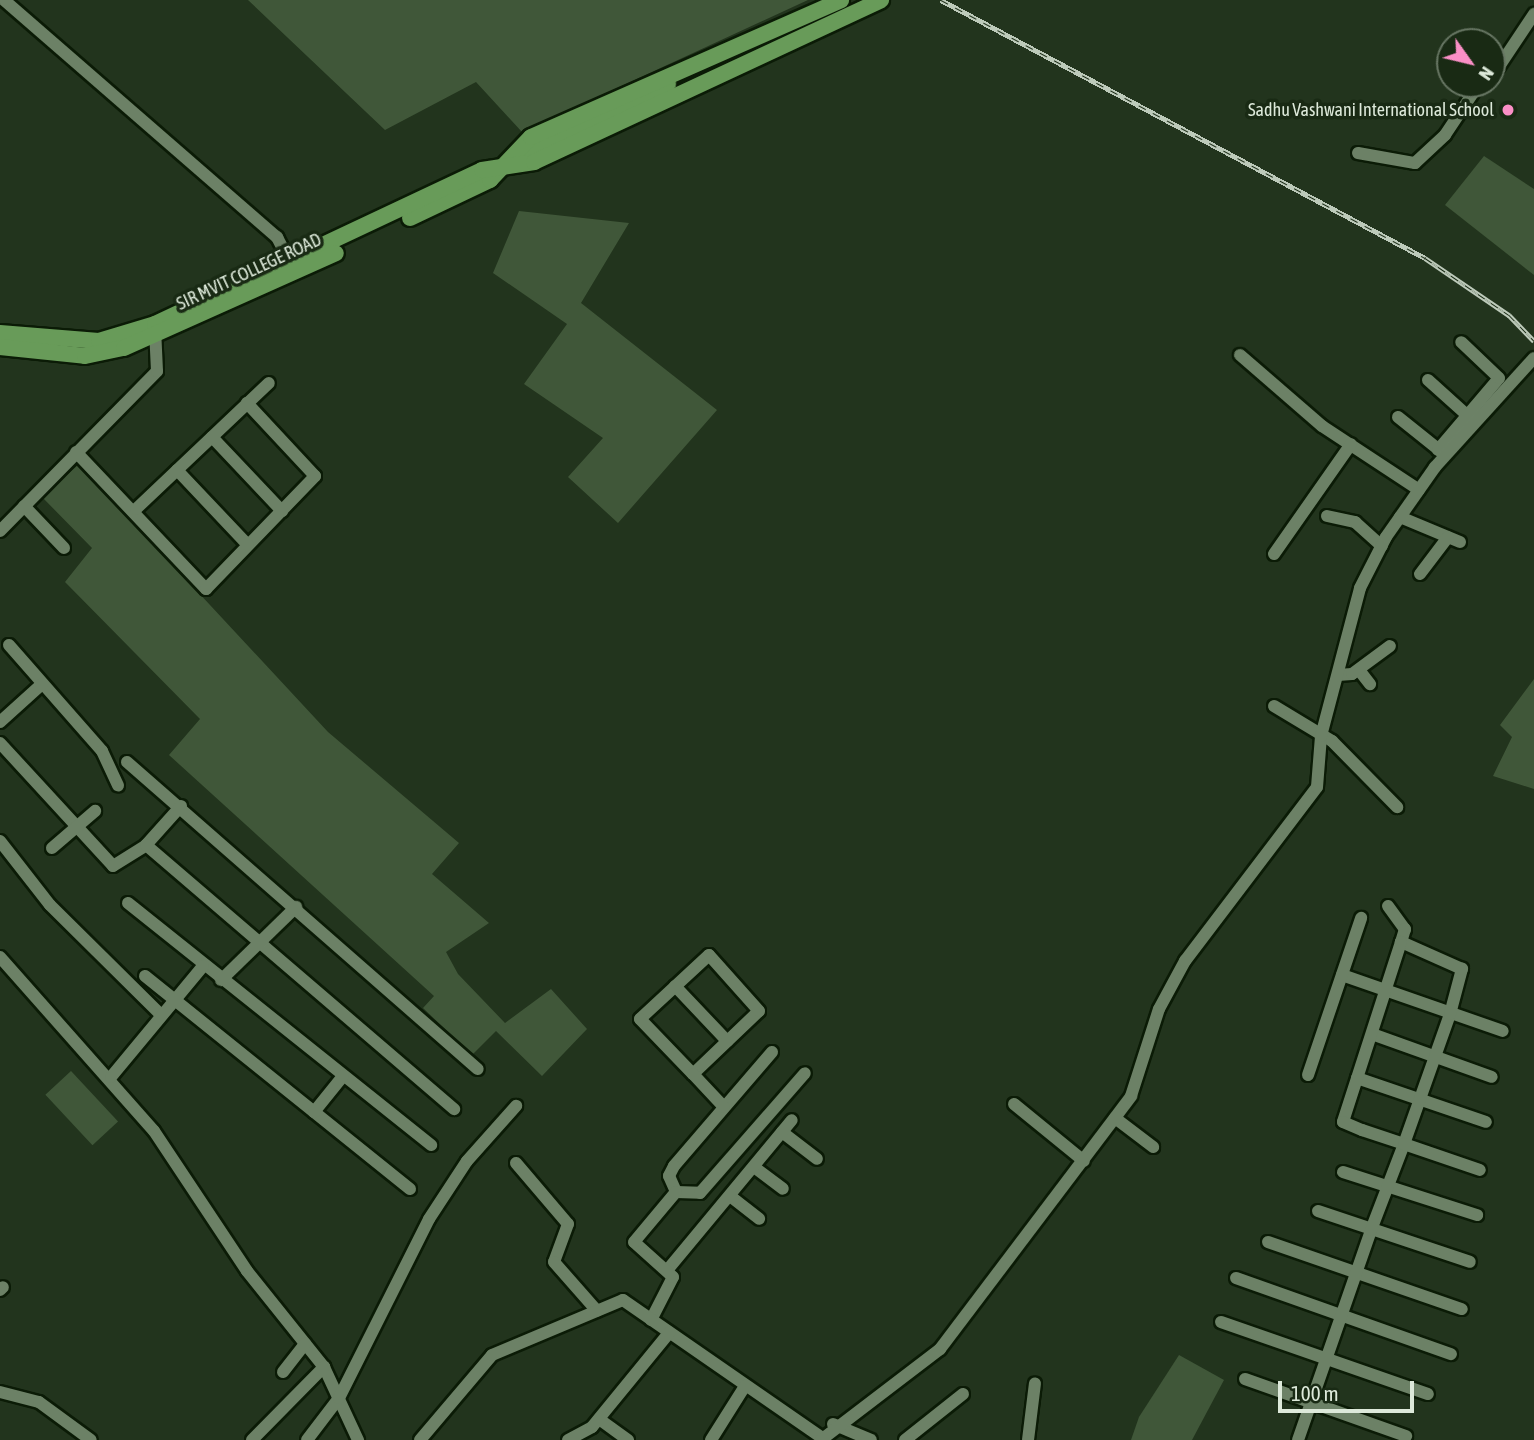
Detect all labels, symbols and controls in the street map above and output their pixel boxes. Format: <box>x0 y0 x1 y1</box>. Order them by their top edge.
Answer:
north arrow <box>1436 28 1506 98</box>
text: N <box>1474 63 1499 84</box>
place label: Sadhu Vashwani International School <box>1248 99 1494 121</box>
marker: Sadhu Vashwani International School <box>1500 102 1516 118</box>
street label: SIR MVIT COLLEGE ROAD <box>173 229 325 315</box>
scale bar <box>1282 1366 1418 1410</box>
text: 100 m <box>1291 1381 1339 1405</box>

